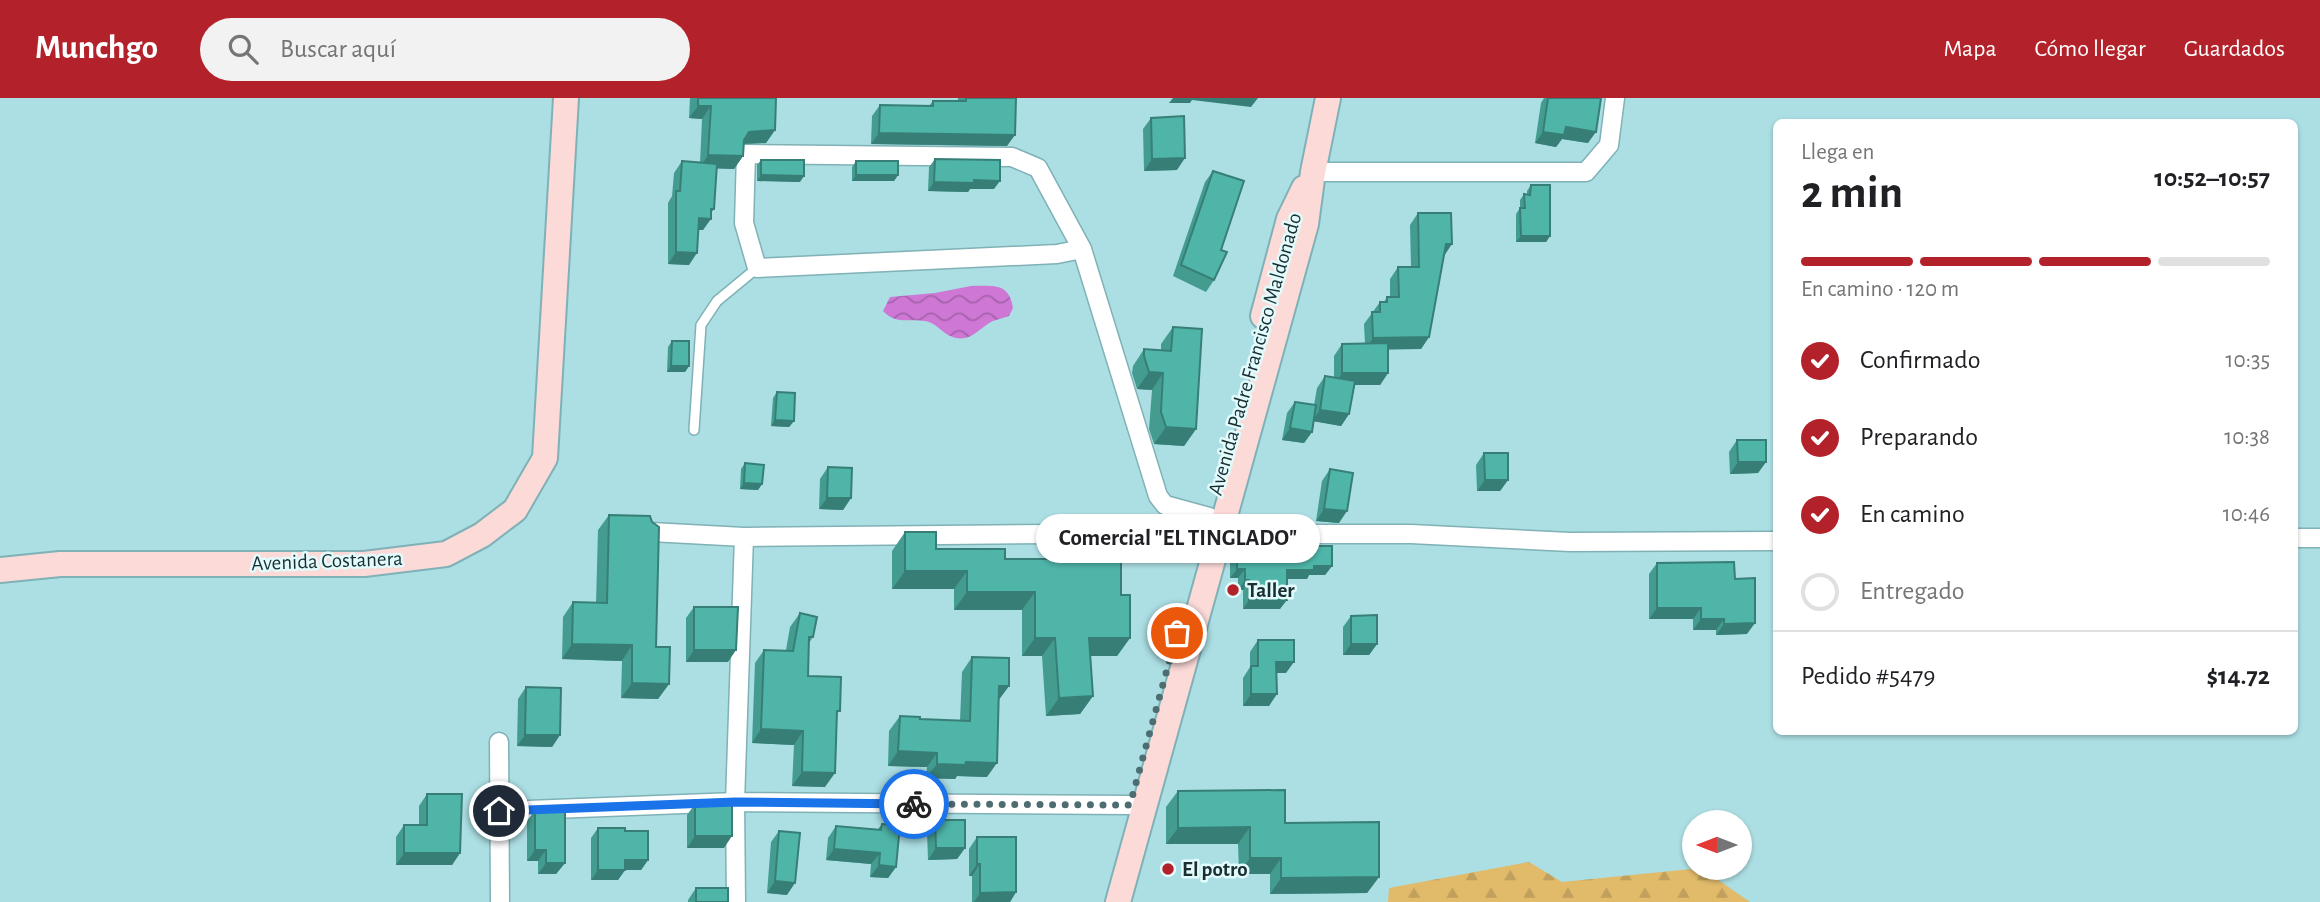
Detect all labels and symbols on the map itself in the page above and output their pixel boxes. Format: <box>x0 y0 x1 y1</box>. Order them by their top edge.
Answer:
street label: Avenida Padre Francisco Maldonado <box>1205 210 1305 498</box>
callout: Comercial "EL TINGLADO" <box>1035 514 1319 563</box>
street label: Avenida Costanera <box>251 548 403 574</box>
place label: Taller <box>1247 580 1295 601</box>
marker: Taller <box>1225 582 1241 598</box>
pin <box>1147 603 1207 663</box>
courier <box>879 769 949 839</box>
pin <box>469 781 529 841</box>
north arrow <box>1682 810 1752 880</box>
place label: El potro <box>1182 859 1248 880</box>
marker: El potro <box>1160 861 1176 877</box>

